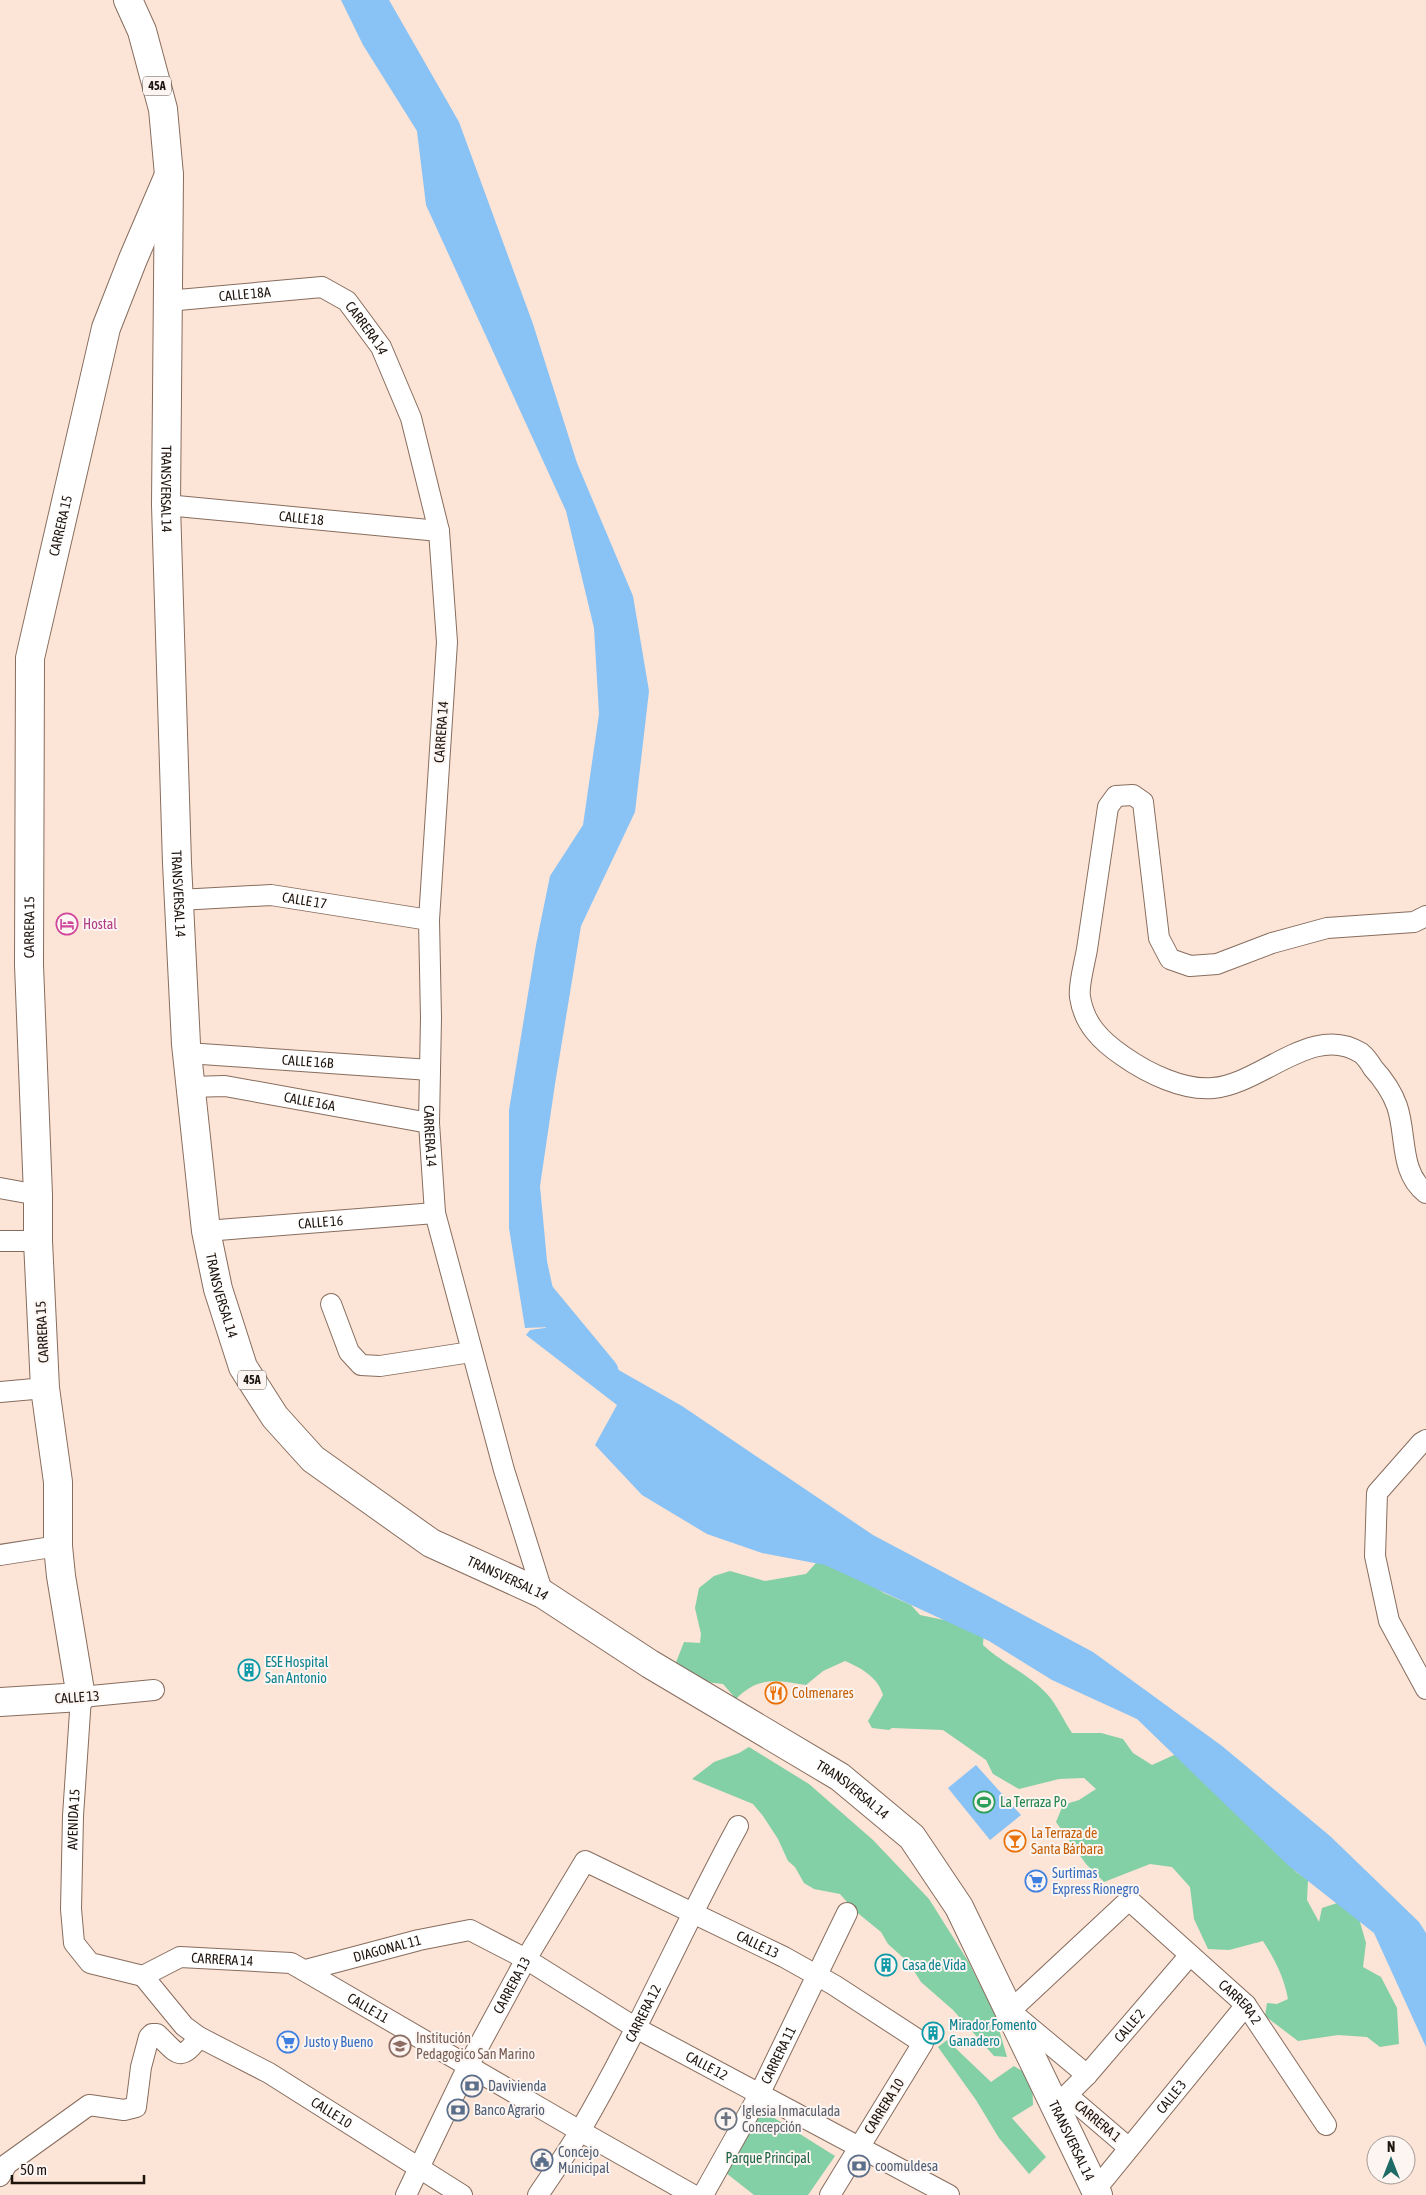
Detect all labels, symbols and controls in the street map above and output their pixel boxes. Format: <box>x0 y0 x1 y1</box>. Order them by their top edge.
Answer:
road number: 45A <box>143 76 171 95</box>
street label: CALLE 18A <box>218 284 271 304</box>
street label: CARRERA 14 <box>342 298 391 357</box>
street label: TRANSVERSAL 14 <box>158 445 175 533</box>
street label: CARRERA 15 <box>46 494 75 558</box>
street label: CALLE 18 <box>278 508 325 528</box>
street label: CARRERA 14 <box>431 700 451 764</box>
street label: TRANSVERSAL 14 <box>169 850 189 938</box>
street label: CALLE 17 <box>281 889 328 912</box>
street label: CARRERA 15 <box>21 896 37 958</box>
hotel icon: Hostal <box>55 912 79 936</box>
place label: Hostal <box>83 916 117 932</box>
street label: CALLE 16B <box>281 1052 334 1071</box>
street label: CALLE 16A <box>283 1089 337 1114</box>
street label: CARRERA 14 <box>421 1105 440 1168</box>
street label: CALLE 16 <box>298 1212 344 1232</box>
street label: TRANSVERSAL 14 <box>203 1252 241 1340</box>
street label: CARRERA 15 <box>32 1301 52 1363</box>
road number: 45A <box>238 1370 266 1390</box>
street label: TRANSVERSAL 14 <box>465 1553 552 1604</box>
place label: ESE Hospital San Antonio <box>265 1654 329 1686</box>
building icon: ESE Hospital San Antonio <box>237 1658 261 1682</box>
restaurant icon: Colmenares <box>764 1681 788 1705</box>
place label: Colmenares <box>792 1685 854 1701</box>
street label: CALLE 13 <box>54 1687 100 1707</box>
street label: TRANSVERSAL 14 <box>813 1757 892 1823</box>
street label: AVENIDA 15 <box>64 1788 83 1850</box>
sports icon: La Terraza Po <box>972 1790 996 1814</box>
place label: La Terraza Po <box>1000 1794 1067 1810</box>
place label: La Terraza de Santa Bárbara <box>1031 1825 1103 1857</box>
bar icon: La Terraza de Santa Bárbara <box>1003 1829 1027 1853</box>
place label: Surtimas Express Rionegro <box>1052 1865 1139 1897</box>
supermarket icon: Surtimas Express Rionegro <box>1024 1869 1048 1893</box>
street label: CALLE 13 <box>734 1927 782 1961</box>
street label: DIAGONAL 11 <box>352 1932 423 1965</box>
street label: CARRERA 14 <box>191 1950 254 1969</box>
building icon: Casa de Vida <box>874 1953 898 1977</box>
street label: CARRERA 13 <box>490 1954 534 2016</box>
place label: Casa de Vida <box>902 1957 966 1973</box>
street label: CARRERA 2 <box>1215 1976 1265 2028</box>
street label: CARRERA 12 <box>622 1982 664 2045</box>
street label: CALLE 11 <box>345 1990 392 2026</box>
street label: CALLE 2 <box>1111 2006 1148 2045</box>
place label: Mirador Fomento Ganadero <box>949 2017 1037 2049</box>
building icon: Mirador Fomento Ganadero <box>921 2021 945 2045</box>
street label: CARRERA 11 <box>758 2024 799 2086</box>
supermarket icon: Justo y Bueno <box>276 2030 300 2054</box>
place label: Institución Pedagogico San Marino <box>416 2030 535 2062</box>
place label: Justo y Bueno <box>304 2034 373 2050</box>
school or university icon: Institución Pedagogico San Marino <box>388 2034 412 2058</box>
street label: CALLE 12 <box>683 2048 730 2083</box>
bank icon: Davivienda <box>460 2074 484 2098</box>
street label: CARRERA 10 <box>861 2075 907 2137</box>
street label: CALLE 3 <box>1153 2077 1190 2117</box>
place label: Davivienda <box>488 2078 547 2094</box>
street label: CALLE 10 <box>308 2094 355 2132</box>
street label: CARRERA 1 <box>1072 2097 1124 2145</box>
bank icon: Banco Agrario <box>446 2098 470 2122</box>
street label: TRANSVERSAL 14 <box>1046 2098 1098 2184</box>
place label: Banco Agrario <box>474 2102 545 2118</box>
place label: Iglesia Inmaculada Concepción <box>742 2103 840 2135</box>
church icon: Iglesia Inmaculada Concepción <box>714 2107 738 2131</box>
north arrow <box>1366 2135 1416 2185</box>
text: N <box>1387 2139 1395 2155</box>
place label: Concejo Municipal <box>558 2144 610 2176</box>
public building icon: Concejo Municipal <box>530 2148 554 2172</box>
park label: Parque Principal <box>725 2150 811 2166</box>
scale bar <box>12 2152 145 2184</box>
bank icon: coomuldesa <box>847 2154 871 2178</box>
place label: coomuldesa <box>875 2158 938 2174</box>
text: 50 m <box>20 2161 47 2178</box>

